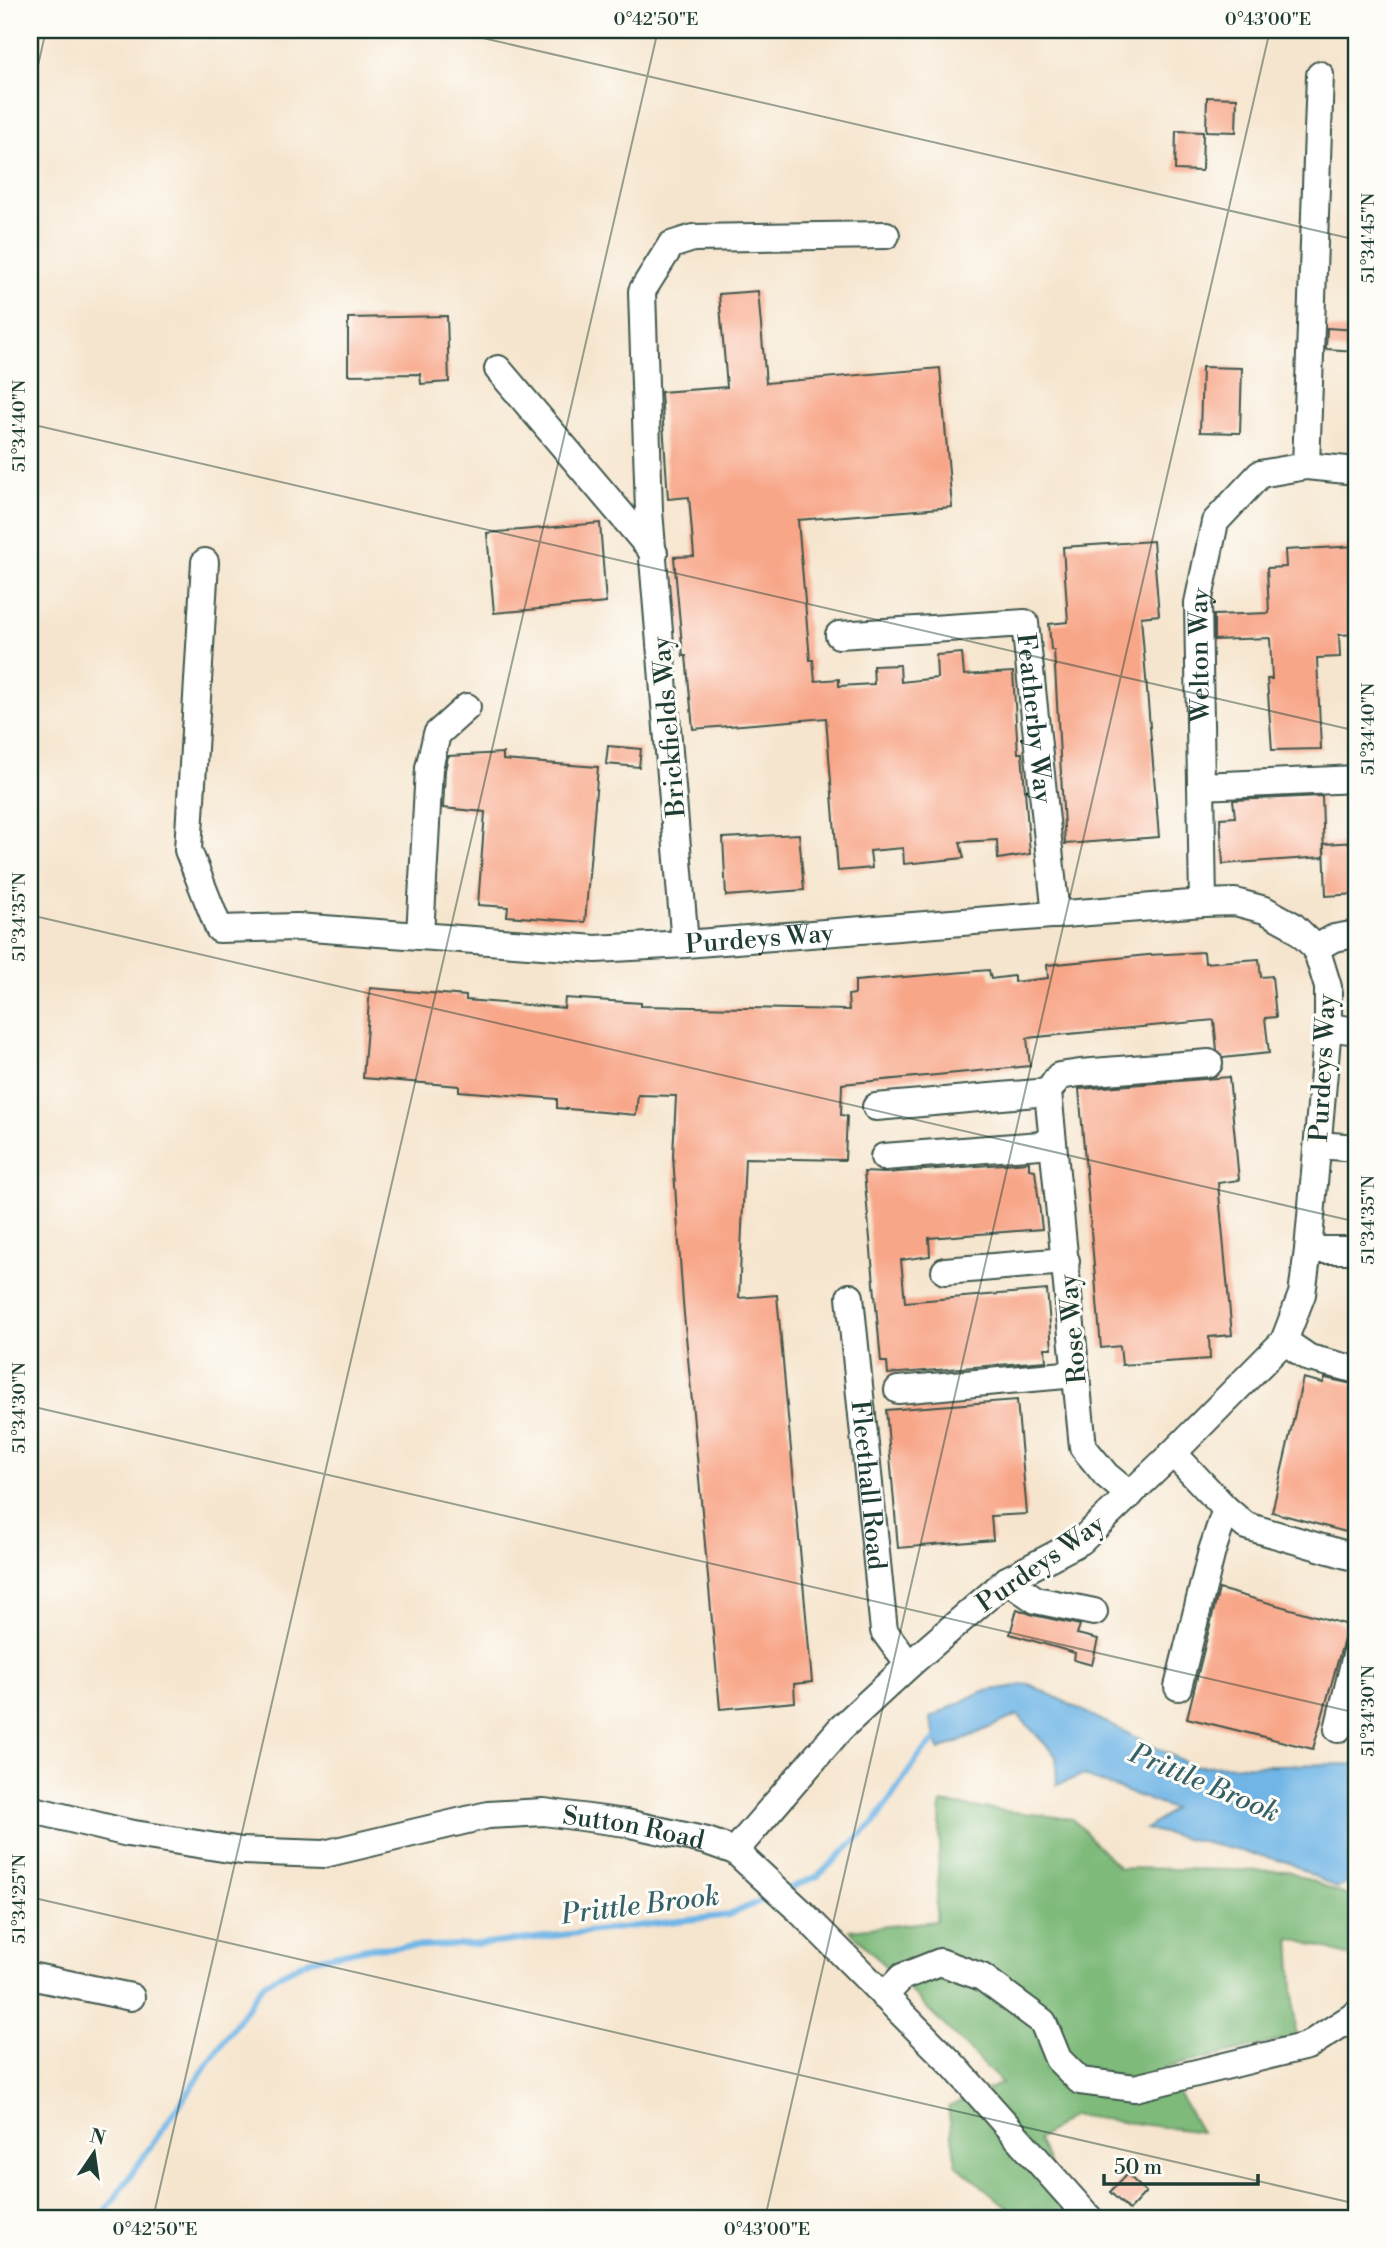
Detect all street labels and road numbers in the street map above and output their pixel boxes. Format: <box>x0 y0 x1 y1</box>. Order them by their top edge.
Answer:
street label: Welton Way <box>1183 585 1218 724</box>
street label: Featherby Way <box>1009 632 1059 805</box>
street label: Brickfields Way <box>645 635 693 820</box>
street label: Purdeys Way <box>684 917 835 961</box>
street label: Purdeys Way <box>1303 993 1343 1143</box>
street label: Rose Way <box>1052 1272 1094 1385</box>
street label: Fleethall Road <box>844 1399 893 1572</box>
street label: Purdeys Way <box>971 1508 1111 1620</box>
street label: Sutton Road <box>561 1800 708 1857</box>

